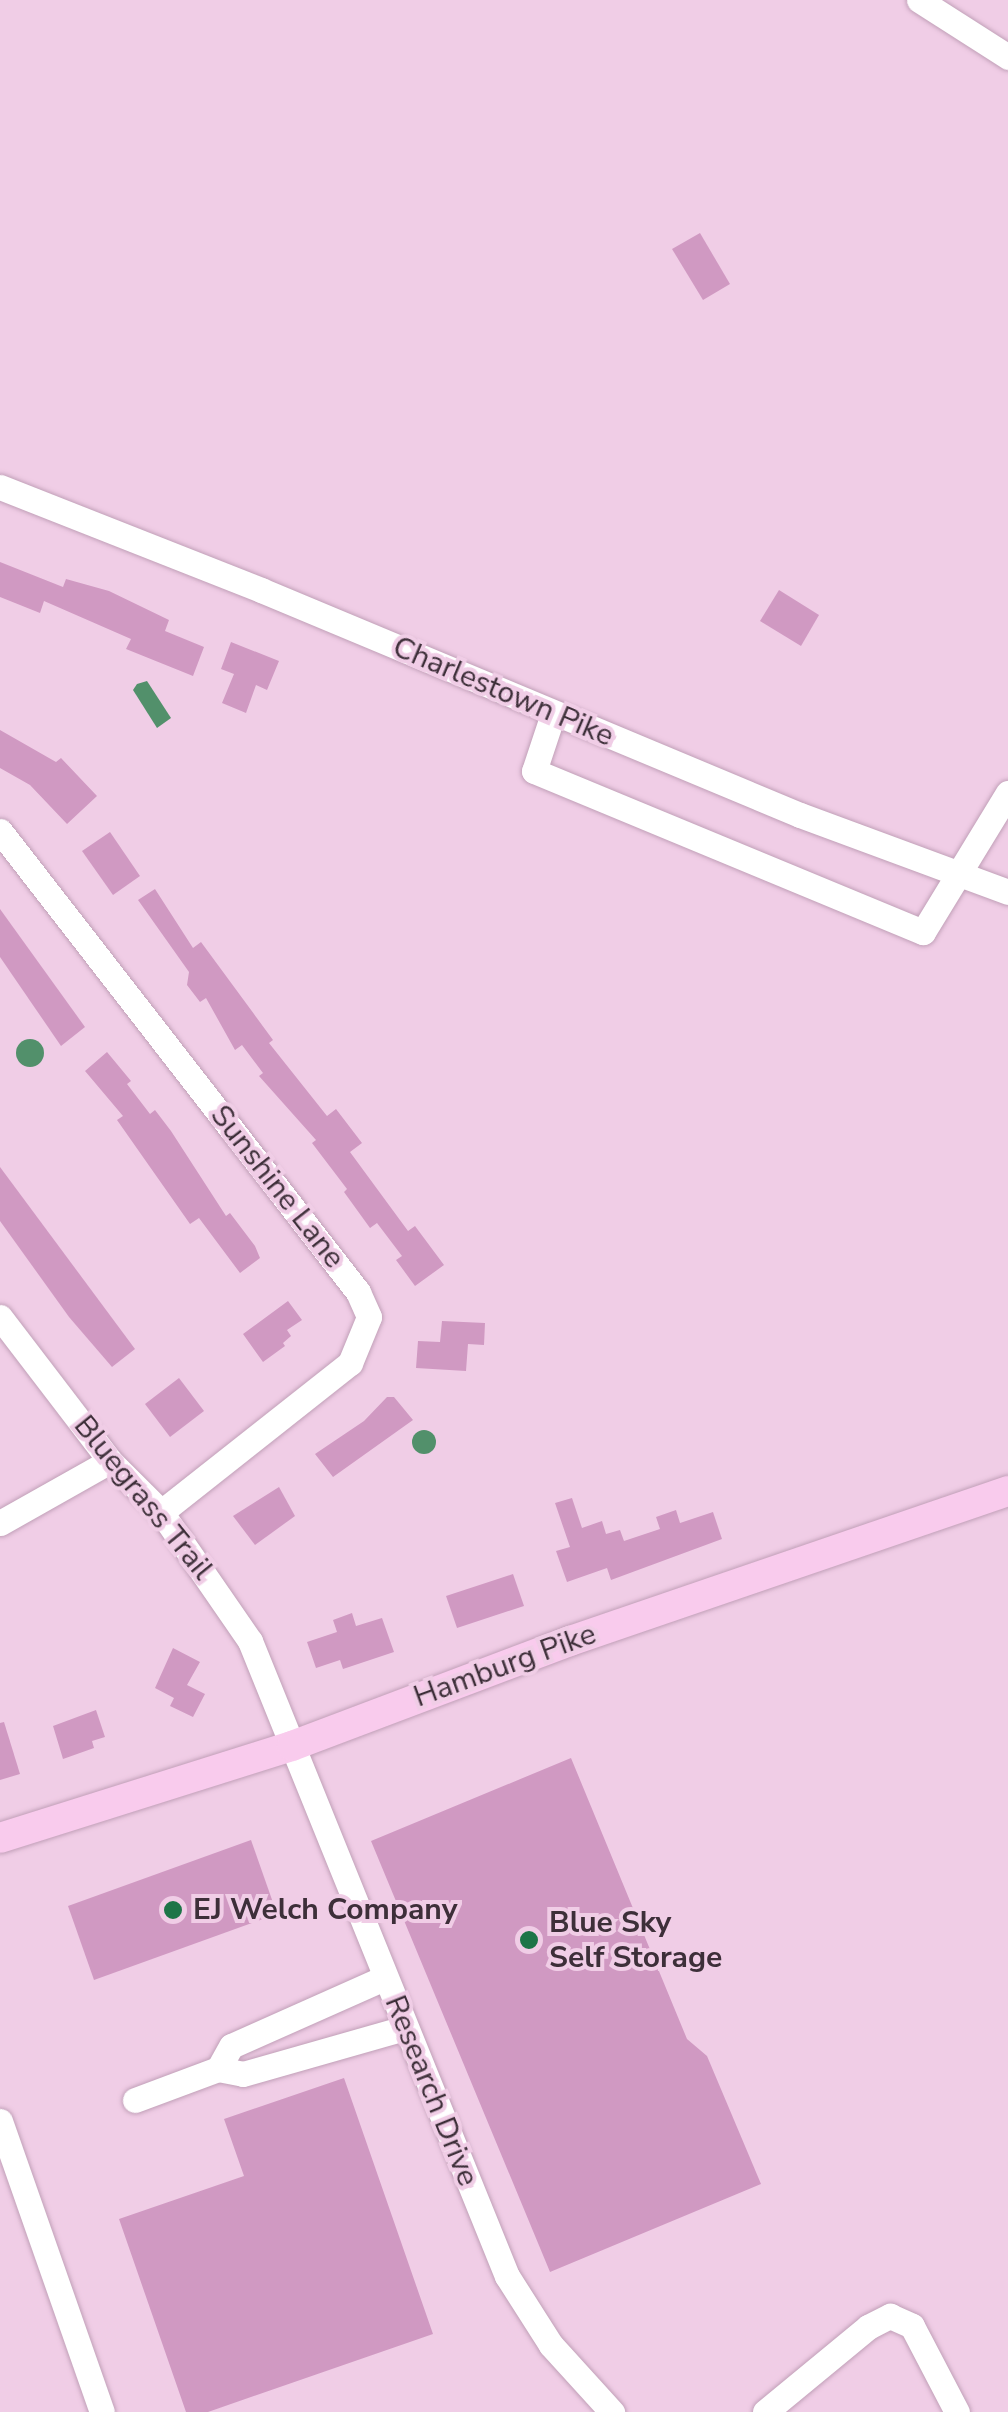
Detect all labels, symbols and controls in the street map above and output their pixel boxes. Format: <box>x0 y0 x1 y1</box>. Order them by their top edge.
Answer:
street label: Charlestown Pike <box>387 629 619 755</box>
street label: Sunshine Lane <box>202 1098 352 1276</box>
street label: Bluegrass Trail <box>66 1409 220 1587</box>
street label: Hamburg Pike <box>409 1616 601 1716</box>
place label: EJ Welch Company <box>193 1892 457 1928</box>
marker: EJ Welch Company <box>162 1899 184 1921</box>
place label: Blue Sky Self Storage <box>549 1905 722 1976</box>
marker: Blue Sky Self Storage <box>518 1929 540 1951</box>
street label: Research Drive <box>376 1990 486 2192</box>

